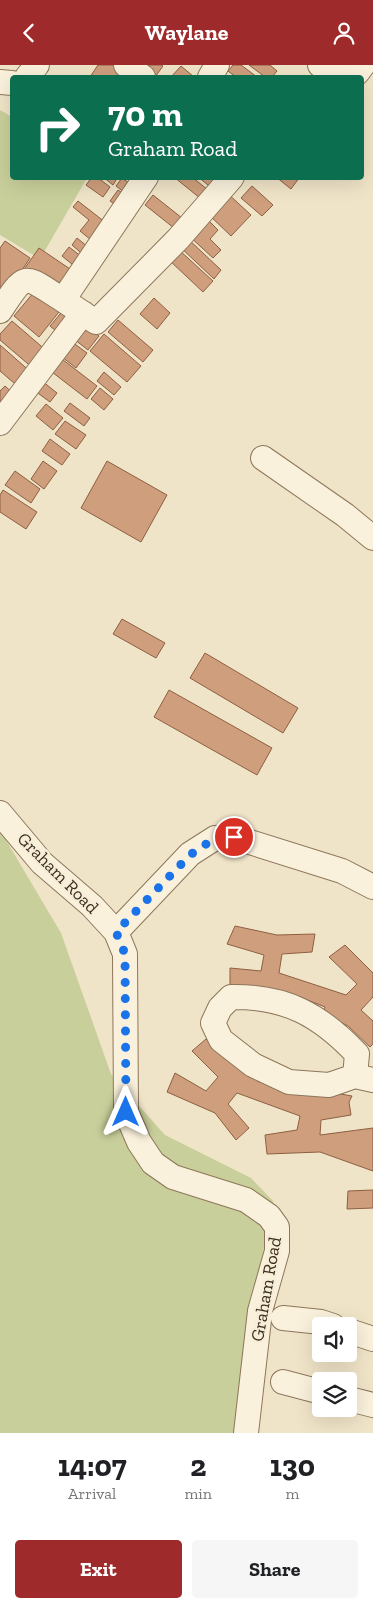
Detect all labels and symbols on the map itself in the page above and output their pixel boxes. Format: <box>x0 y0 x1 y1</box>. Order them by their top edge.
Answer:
pin <box>213 816 255 858</box>
street label: Graham Road <box>13 828 103 918</box>
position arrow <box>99 1085 151 1137</box>
street label: Graham Road <box>246 1235 286 1343</box>

